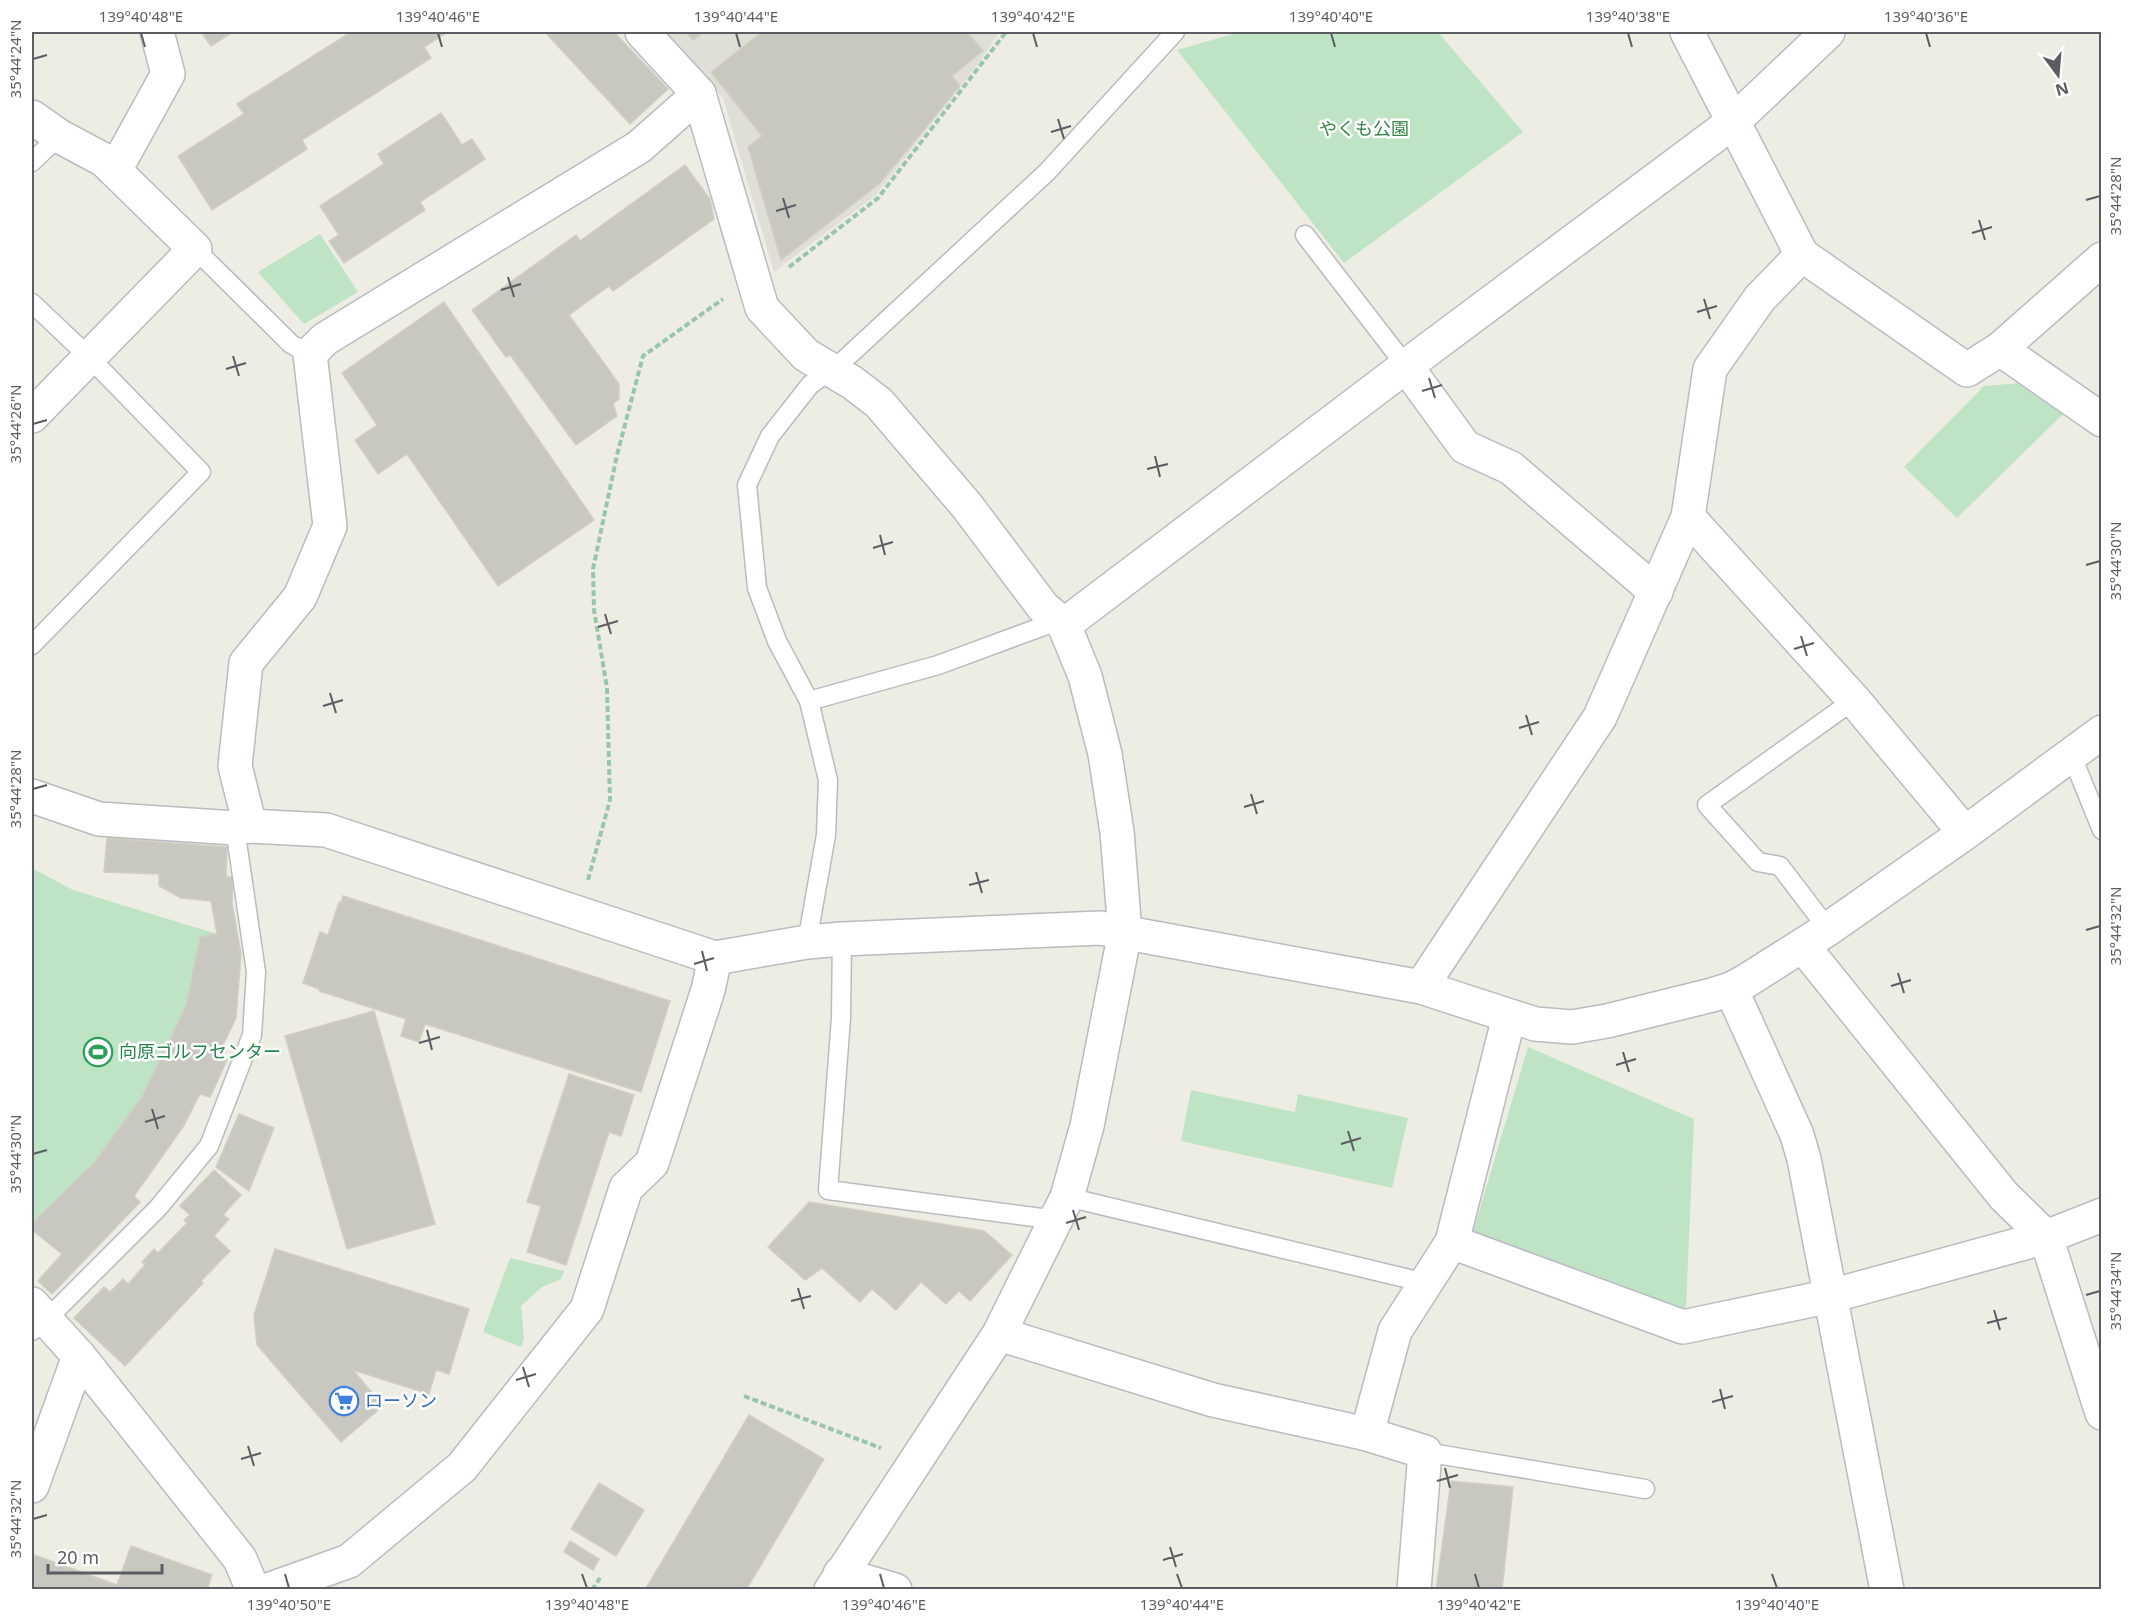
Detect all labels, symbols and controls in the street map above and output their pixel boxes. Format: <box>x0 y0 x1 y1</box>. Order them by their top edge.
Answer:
text: 139°40'48"E <box>99 6 183 26</box>
text: 139°40'46"E <box>396 6 480 26</box>
text: 139°40'44"E <box>694 6 778 26</box>
text: 139°40'42"E <box>991 6 1075 26</box>
text: 139°40'40"E <box>1289 6 1373 26</box>
text: 139°40'38"E <box>1586 6 1670 26</box>
text: 139°40'36"E <box>1884 6 1968 26</box>
text: 35°44'24"N <box>5 20 25 98</box>
north arrow <box>2028 45 2088 105</box>
text: N <box>2053 77 2071 102</box>
park label: やくも公園 <box>1319 116 1409 140</box>
text: 35°44'28"N <box>2105 157 2125 235</box>
text: 35°44'26"N <box>5 385 25 463</box>
text: 35°44'30"N <box>2105 522 2125 600</box>
text: 35°44'28"N <box>5 750 25 828</box>
text: 35°44'32"N <box>2105 887 2125 965</box>
sports icon: 向原ゴルフセンター <box>82 1036 114 1068</box>
place label: 向原ゴルフセンター <box>119 1039 281 1063</box>
text: 35°44'30"N <box>5 1115 25 1193</box>
text: 35°44'34"N <box>2105 1252 2125 1330</box>
supermarket icon: ローソン <box>328 1385 360 1417</box>
place label: ローソン <box>365 1388 437 1412</box>
text: 35°44'32"N <box>5 1480 25 1558</box>
scale bar <box>48 1537 162 1575</box>
text: 20 m <box>57 1545 99 1569</box>
text: 139°40'50"E <box>247 1594 331 1614</box>
text: 139°40'48"E <box>545 1594 629 1614</box>
text: 139°40'46"E <box>842 1594 926 1614</box>
text: 139°40'44"E <box>1140 1594 1224 1614</box>
text: 139°40'42"E <box>1437 1594 1521 1614</box>
text: 139°40'40"E <box>1735 1594 1819 1614</box>

